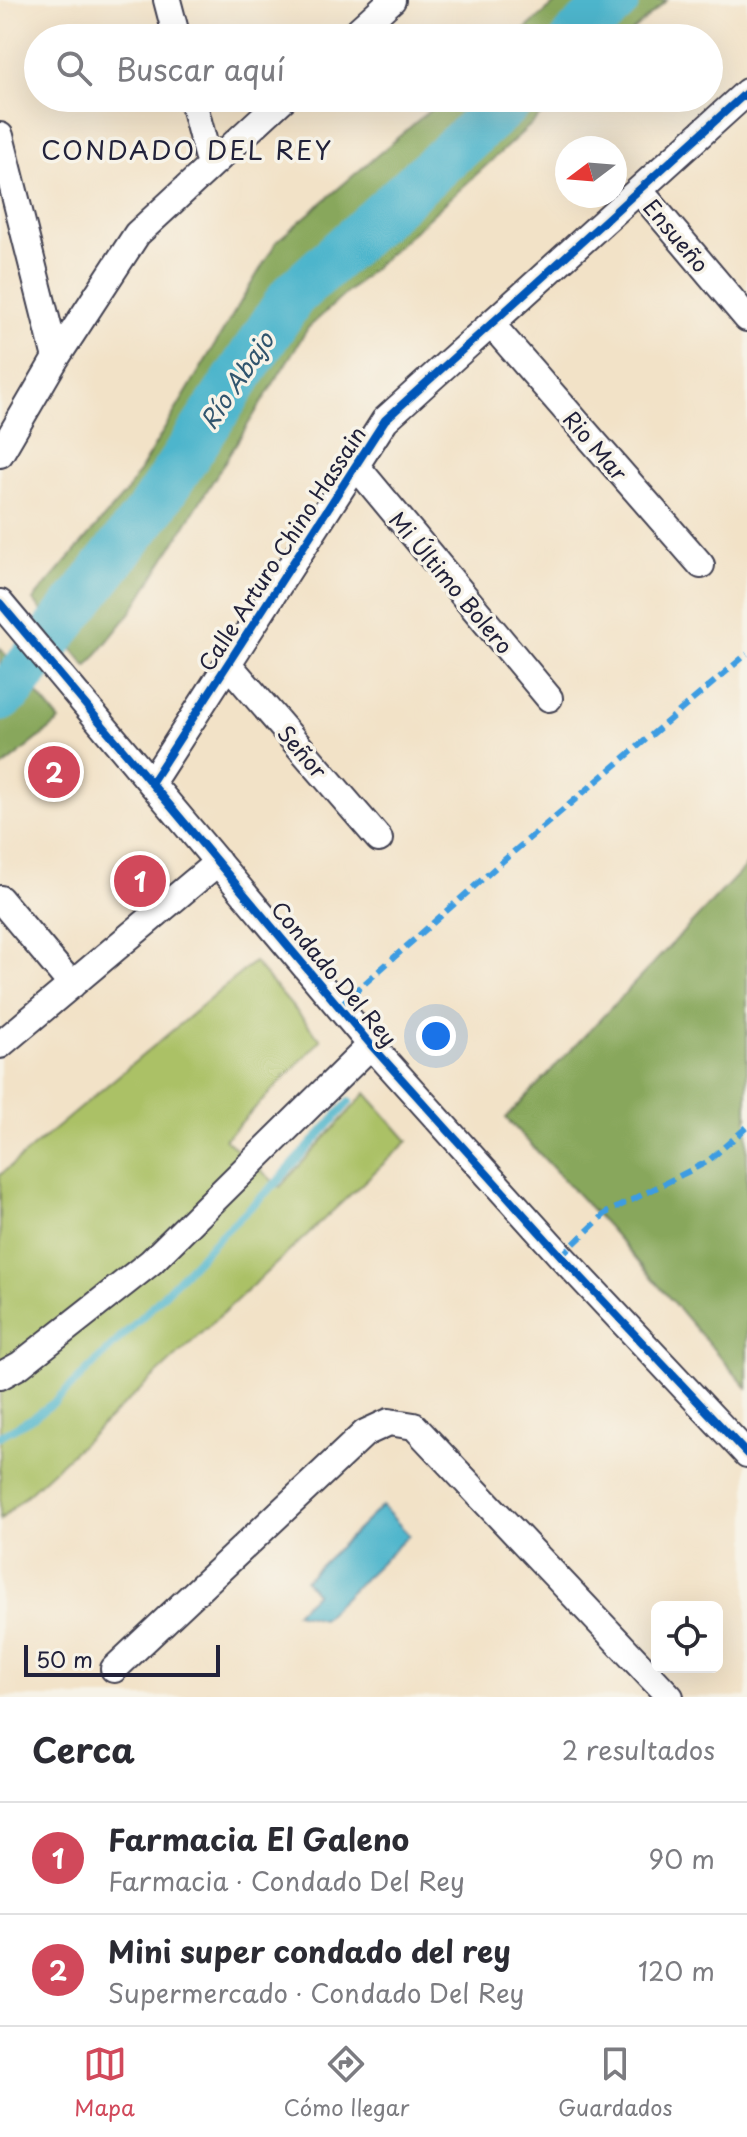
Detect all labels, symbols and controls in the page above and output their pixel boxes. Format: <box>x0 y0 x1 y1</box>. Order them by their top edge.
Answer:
search box <box>24 24 723 112</box>
icon: search <box>52 46 96 90</box>
text: Buscar aquí <box>116 46 285 91</box>
district label: CONDADO DEL REY <box>41 130 333 169</box>
north arrow <box>555 136 627 208</box>
street label: Ensueño <box>636 191 718 279</box>
water label: Río Abajo <box>190 323 283 436</box>
street label: Rio Mar <box>556 403 636 487</box>
street label: Calle Arturo Chino Hassain <box>189 419 373 677</box>
street label: Mi Último Bolero <box>382 504 522 660</box>
street label: Señor <box>270 717 336 786</box>
pin: 2 <box>28 742 80 802</box>
pin: 1 <box>114 851 166 911</box>
street label: Condado Del Rey <box>264 893 406 1053</box>
your location <box>416 1016 456 1056</box>
map controls <box>651 1601 723 1673</box>
button: locate <box>651 1601 723 1673</box>
scale bar <box>24 1641 220 1677</box>
text: 50 m <box>36 1642 93 1675</box>
text: Cerca <box>32 1723 135 1775</box>
text: 2 resultados <box>562 1730 715 1769</box>
text: Farmacia El Galeno <box>108 1816 409 1861</box>
text: 1 <box>52 1839 64 1878</box>
text: 90 m <box>648 1839 715 1878</box>
text: Farmacia · Condado Del Rey <box>108 1861 465 1900</box>
text: Mini super condado del rey <box>108 1928 511 1973</box>
text: 2 <box>49 1951 67 1990</box>
text: 120 m <box>638 1951 715 1990</box>
text: Supermercado · Condado Del Rey <box>108 1973 525 2012</box>
tab: Mapa <box>74 2042 135 2123</box>
tab: Cómo llegar <box>284 2042 409 2123</box>
tab: Guardados <box>558 2042 673 2123</box>

